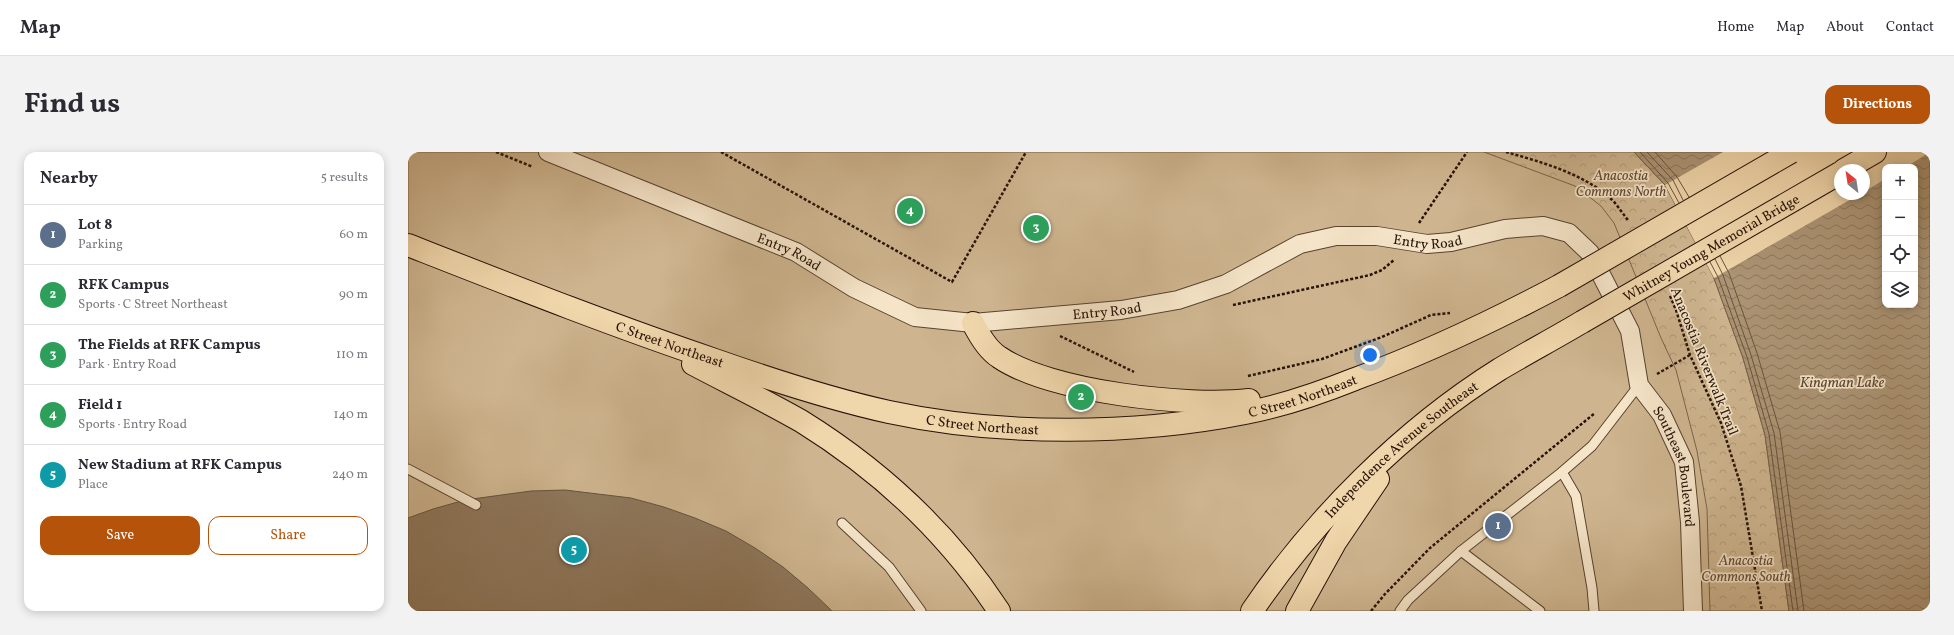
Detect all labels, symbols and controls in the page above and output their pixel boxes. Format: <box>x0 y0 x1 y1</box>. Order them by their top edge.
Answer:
text: Map <box>20 15 61 41</box>
text: Home <box>1717 18 1754 37</box>
text: Map <box>1776 18 1804 37</box>
text: About <box>1826 18 1864 37</box>
text: Contact <box>1886 18 1934 37</box>
text: Find us <box>24 85 120 124</box>
button: Directions <box>1825 85 1930 124</box>
north arrow <box>1834 164 1870 200</box>
map controls <box>1882 164 1918 308</box>
button: + <box>1882 164 1918 200</box>
text: Nearby <box>40 167 98 190</box>
park label: Anacostia Commons North <box>1576 167 1666 202</box>
text: 5 results <box>321 169 368 187</box>
street label: Whitney Young Memorial Bridge <box>1620 190 1804 307</box>
pin: 4 <box>897 196 923 226</box>
button: − <box>1882 200 1918 236</box>
pin: 3 <box>1023 213 1049 243</box>
text: Lot 8 <box>78 215 112 236</box>
text: 1 <box>50 226 56 244</box>
text: 60 m <box>340 226 368 244</box>
street label: Entry Road <box>754 229 824 276</box>
street label: Entry Road <box>1392 231 1465 255</box>
text: Parking <box>78 236 123 254</box>
button: locate <box>1882 236 1918 272</box>
button: layers <box>1882 272 1918 308</box>
text: RFK Campus <box>78 275 169 296</box>
street label: Anacostia Riverwalk Trail <box>1665 285 1742 438</box>
text: 2 <box>50 286 56 304</box>
text: 90 m <box>339 286 368 304</box>
text: Sports · C Street Northeast <box>78 296 228 314</box>
street label: Entry Road <box>1072 299 1143 325</box>
street label: C Street Northeast <box>613 318 726 373</box>
text: The Fields at RFK Campus <box>78 335 261 356</box>
your location <box>1360 345 1380 365</box>
text: 3 <box>50 346 56 364</box>
text: 110 m <box>336 346 368 364</box>
text: Park · Entry Road <box>78 356 177 374</box>
street label: C Street Northeast <box>1247 371 1360 423</box>
water label: Kingman Lake <box>1800 373 1885 394</box>
street label: Independence Avenue Southeast <box>1321 378 1483 523</box>
pin: 2 <box>1068 382 1094 412</box>
text: Field 1 <box>78 395 122 416</box>
street label: Southeast Boulevard <box>1648 403 1698 528</box>
text: 4 <box>49 406 57 424</box>
text: 140 m <box>334 406 368 424</box>
street label: C Street Northeast <box>925 411 1039 440</box>
text: Sports · Entry Road <box>78 416 187 434</box>
text: New Stadium at RFK Campus <box>78 455 282 476</box>
text: 5 <box>50 466 56 484</box>
text: 240 m <box>332 466 368 484</box>
text: Place <box>78 476 108 494</box>
pin: 1 <box>1485 511 1511 541</box>
button: Save <box>40 516 200 555</box>
button: Share <box>208 516 368 555</box>
pin: 5 <box>561 535 587 565</box>
park label: Anacostia Commons South <box>1701 552 1791 587</box>

